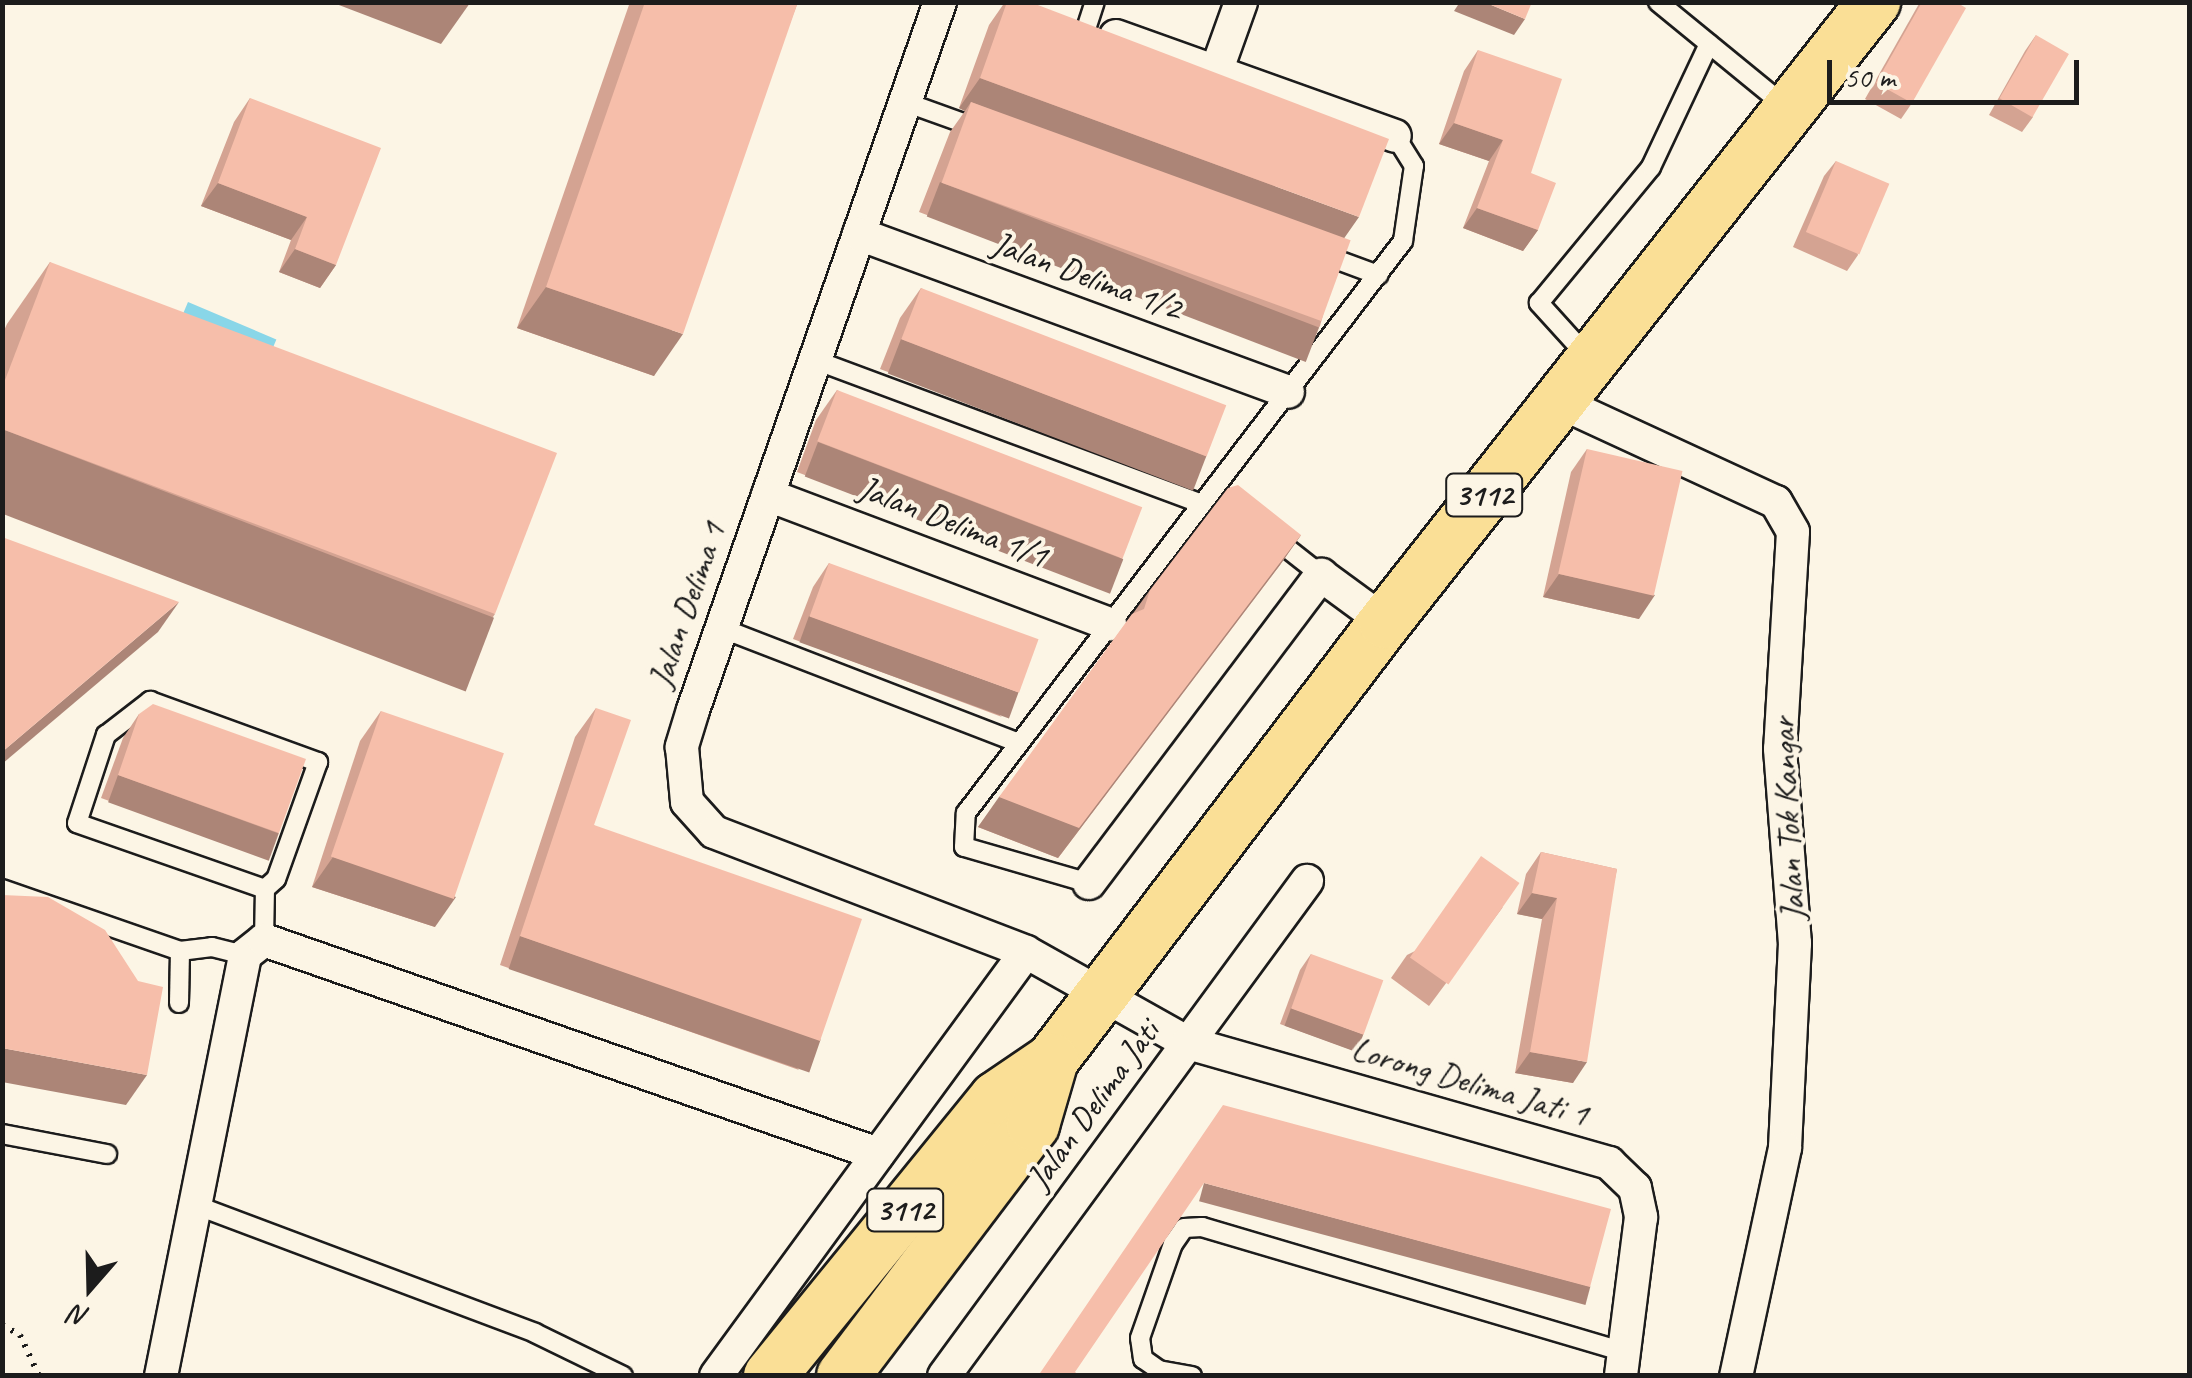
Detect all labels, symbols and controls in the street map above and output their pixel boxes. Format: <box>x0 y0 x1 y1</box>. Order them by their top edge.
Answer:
scale bar <box>1832 40 2084 102</box>
text: 50 m <box>1844 58 1895 96</box>
street label: Jalan Delima 1/2 <box>985 222 1189 330</box>
street label: Jalan Delima 1/1 <box>851 466 1055 578</box>
road number: 3112 <box>1444 468 1524 522</box>
street label: Jalan Delima 1 <box>639 516 735 694</box>
street label: Jalan Tok Kangar <box>1762 717 1814 921</box>
street label: Jalan Delima Jati <box>1016 1011 1170 1199</box>
street label: Lorong Delima Jati 1 <box>1346 1028 1594 1136</box>
road number: 3112 <box>865 1183 945 1237</box>
north arrow <box>40 1238 140 1338</box>
text: N <box>65 1297 94 1336</box>

